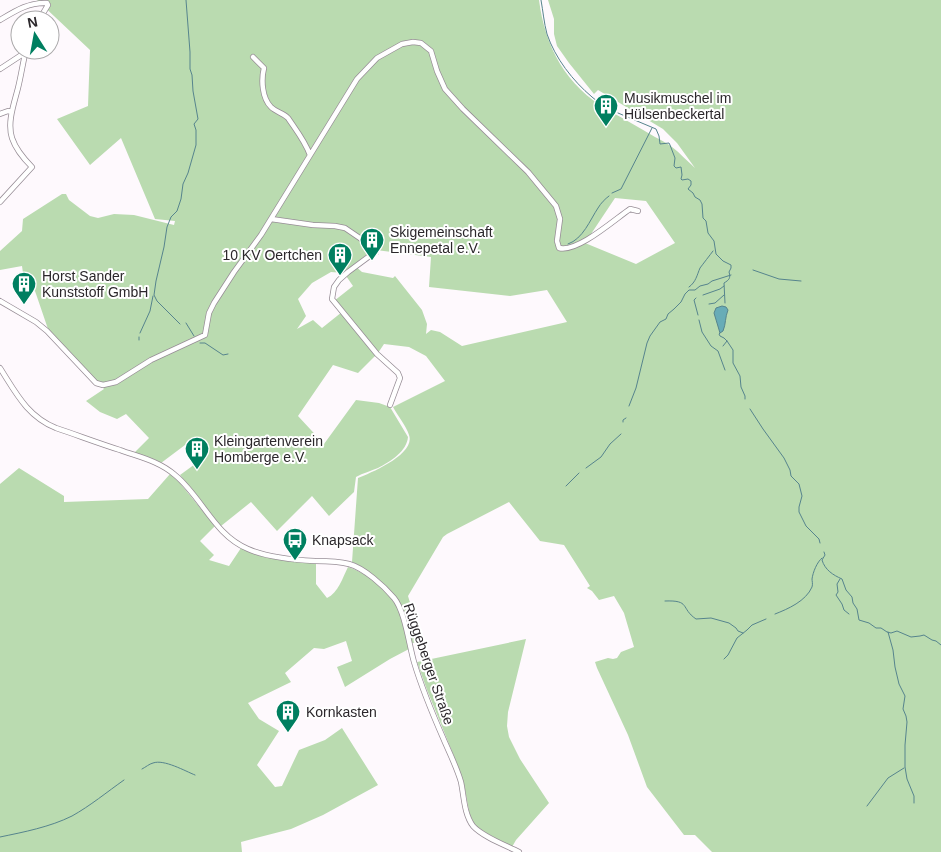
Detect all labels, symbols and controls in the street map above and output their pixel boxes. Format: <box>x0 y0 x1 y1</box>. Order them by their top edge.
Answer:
north arrow <box>10 10 60 60</box>
text: N <box>26 13 39 31</box>
place label: Musikmuschel im Hülsenbeckertal <box>624 90 731 122</box>
building icon: Musikmuschel im Hülsenbeckertal <box>593 93 619 127</box>
place label: Skigemeinschaft Ennepetal e.V. <box>390 224 493 256</box>
building icon: Skigemeinschaft Ennepetal e.V. <box>359 227 385 261</box>
building icon: 10 KV Oertchen <box>327 242 353 276</box>
place label: 10 KV Oertchen <box>222 247 322 263</box>
place label: Horst Sander Kunststoff GmbH <box>42 268 148 300</box>
building icon: Horst Sander Kunststoff GmbH <box>11 271 37 305</box>
place label: Kleingartenverein Homberge e.V. <box>214 433 323 465</box>
building icon: Kleingartenverein Homberge e.V. <box>184 436 210 470</box>
bus stop icon: Knapsack <box>282 527 308 561</box>
place label: Knapsack <box>312 532 374 548</box>
street label: Rüggeberger Straße <box>401 601 457 727</box>
building icon: Kornkasten <box>275 699 301 733</box>
place label: Kornkasten <box>306 704 377 720</box>

